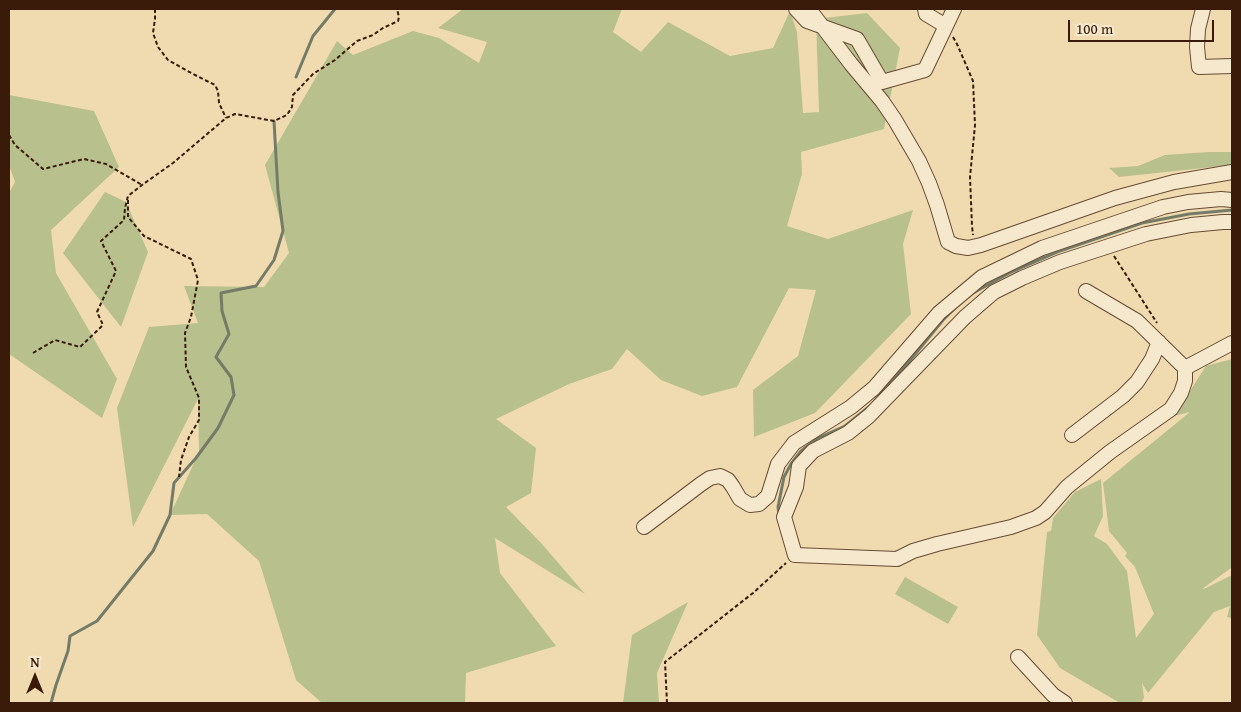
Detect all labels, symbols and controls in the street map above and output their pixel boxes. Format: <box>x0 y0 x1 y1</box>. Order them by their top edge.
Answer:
scale bar <box>1071 10 1217 42</box>
text: 100 m <box>1076 18 1113 39</box>
north arrow <box>10 652 60 702</box>
text: N <box>30 652 40 672</box>

